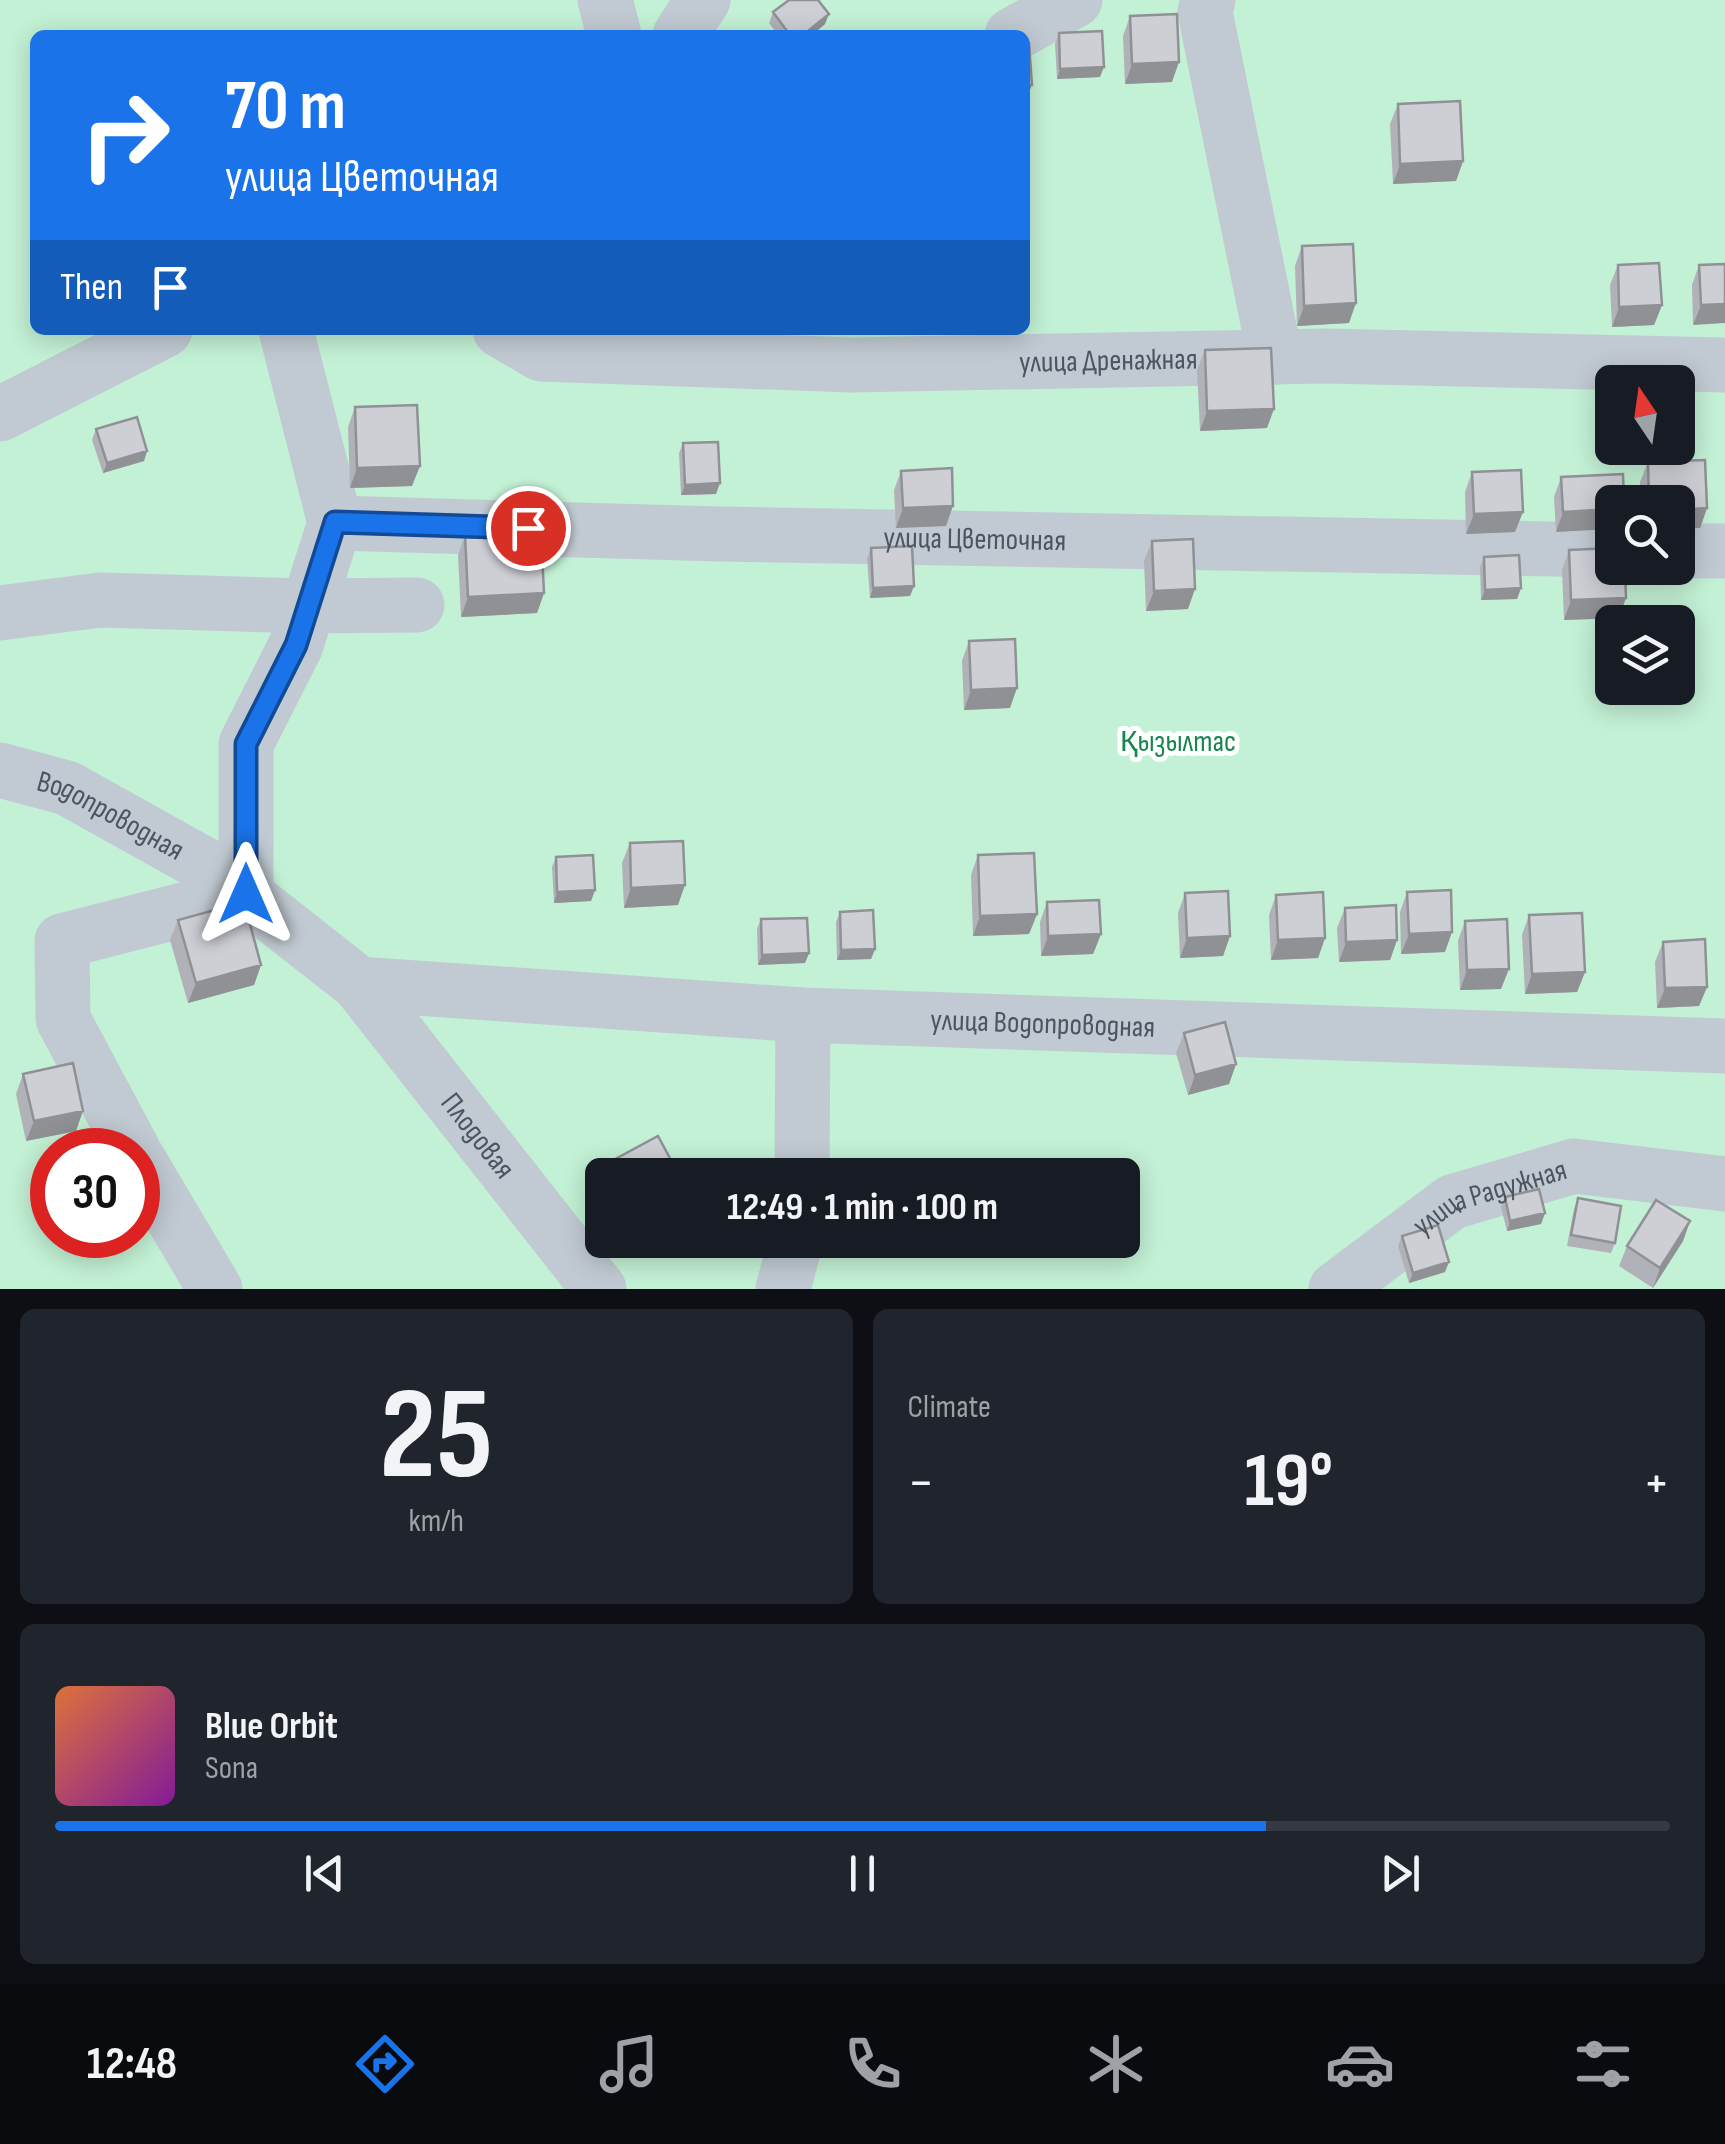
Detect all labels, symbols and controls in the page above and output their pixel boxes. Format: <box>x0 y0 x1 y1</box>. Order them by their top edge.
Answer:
text: 70 m <box>225 65 346 149</box>
icon: right <box>60 70 190 200</box>
text: улица Цветочная <box>225 150 499 205</box>
icon: arrive <box>143 260 198 315</box>
text: Then <box>60 265 123 310</box>
street label: улица Дренажная <box>1019 341 1198 381</box>
north arrow <box>1595 365 1695 465</box>
map controls <box>1595 365 1695 705</box>
button: search <box>1595 485 1695 585</box>
pin <box>486 486 571 571</box>
icon: arrive <box>501 501 556 556</box>
street label: улица Цветочная <box>883 520 1066 559</box>
button: layers <box>1595 605 1695 705</box>
park label: Қызылтас <box>1120 724 1236 760</box>
street label: Водопроводная <box>33 764 190 869</box>
position arrow <box>194 842 298 946</box>
street label: улица Водопроводная <box>930 1002 1156 1046</box>
street label: Плодовая <box>433 1086 522 1186</box>
speed limit sign: 30 <box>30 1128 160 1258</box>
street label: улица Радужная <box>1406 1152 1571 1244</box>
text: 12:49 · 1 min · 100 m <box>727 1185 998 1230</box>
text: 25 <box>379 1359 493 1515</box>
text: Climate <box>908 1388 991 1427</box>
text: 19° <box>1245 1437 1333 1528</box>
text: − <box>908 1450 934 1517</box>
text: + <box>1643 1450 1670 1517</box>
text: km/h <box>409 1502 464 1541</box>
text: Blue Orbit <box>205 1704 338 1749</box>
text: Sona <box>205 1749 258 1788</box>
icon: previous <box>297 1846 352 1901</box>
icon: pause <box>835 1846 890 1901</box>
icon: next <box>1373 1846 1428 1901</box>
icon: directions <box>350 2029 420 2099</box>
icon: music <box>594 2029 664 2099</box>
icon: phone <box>838 2029 908 2099</box>
icon: climate <box>1081 2029 1151 2099</box>
icon: car <box>1325 2029 1395 2099</box>
icon: filters <box>1568 2029 1638 2099</box>
text: 12:48 <box>87 2037 177 2092</box>

